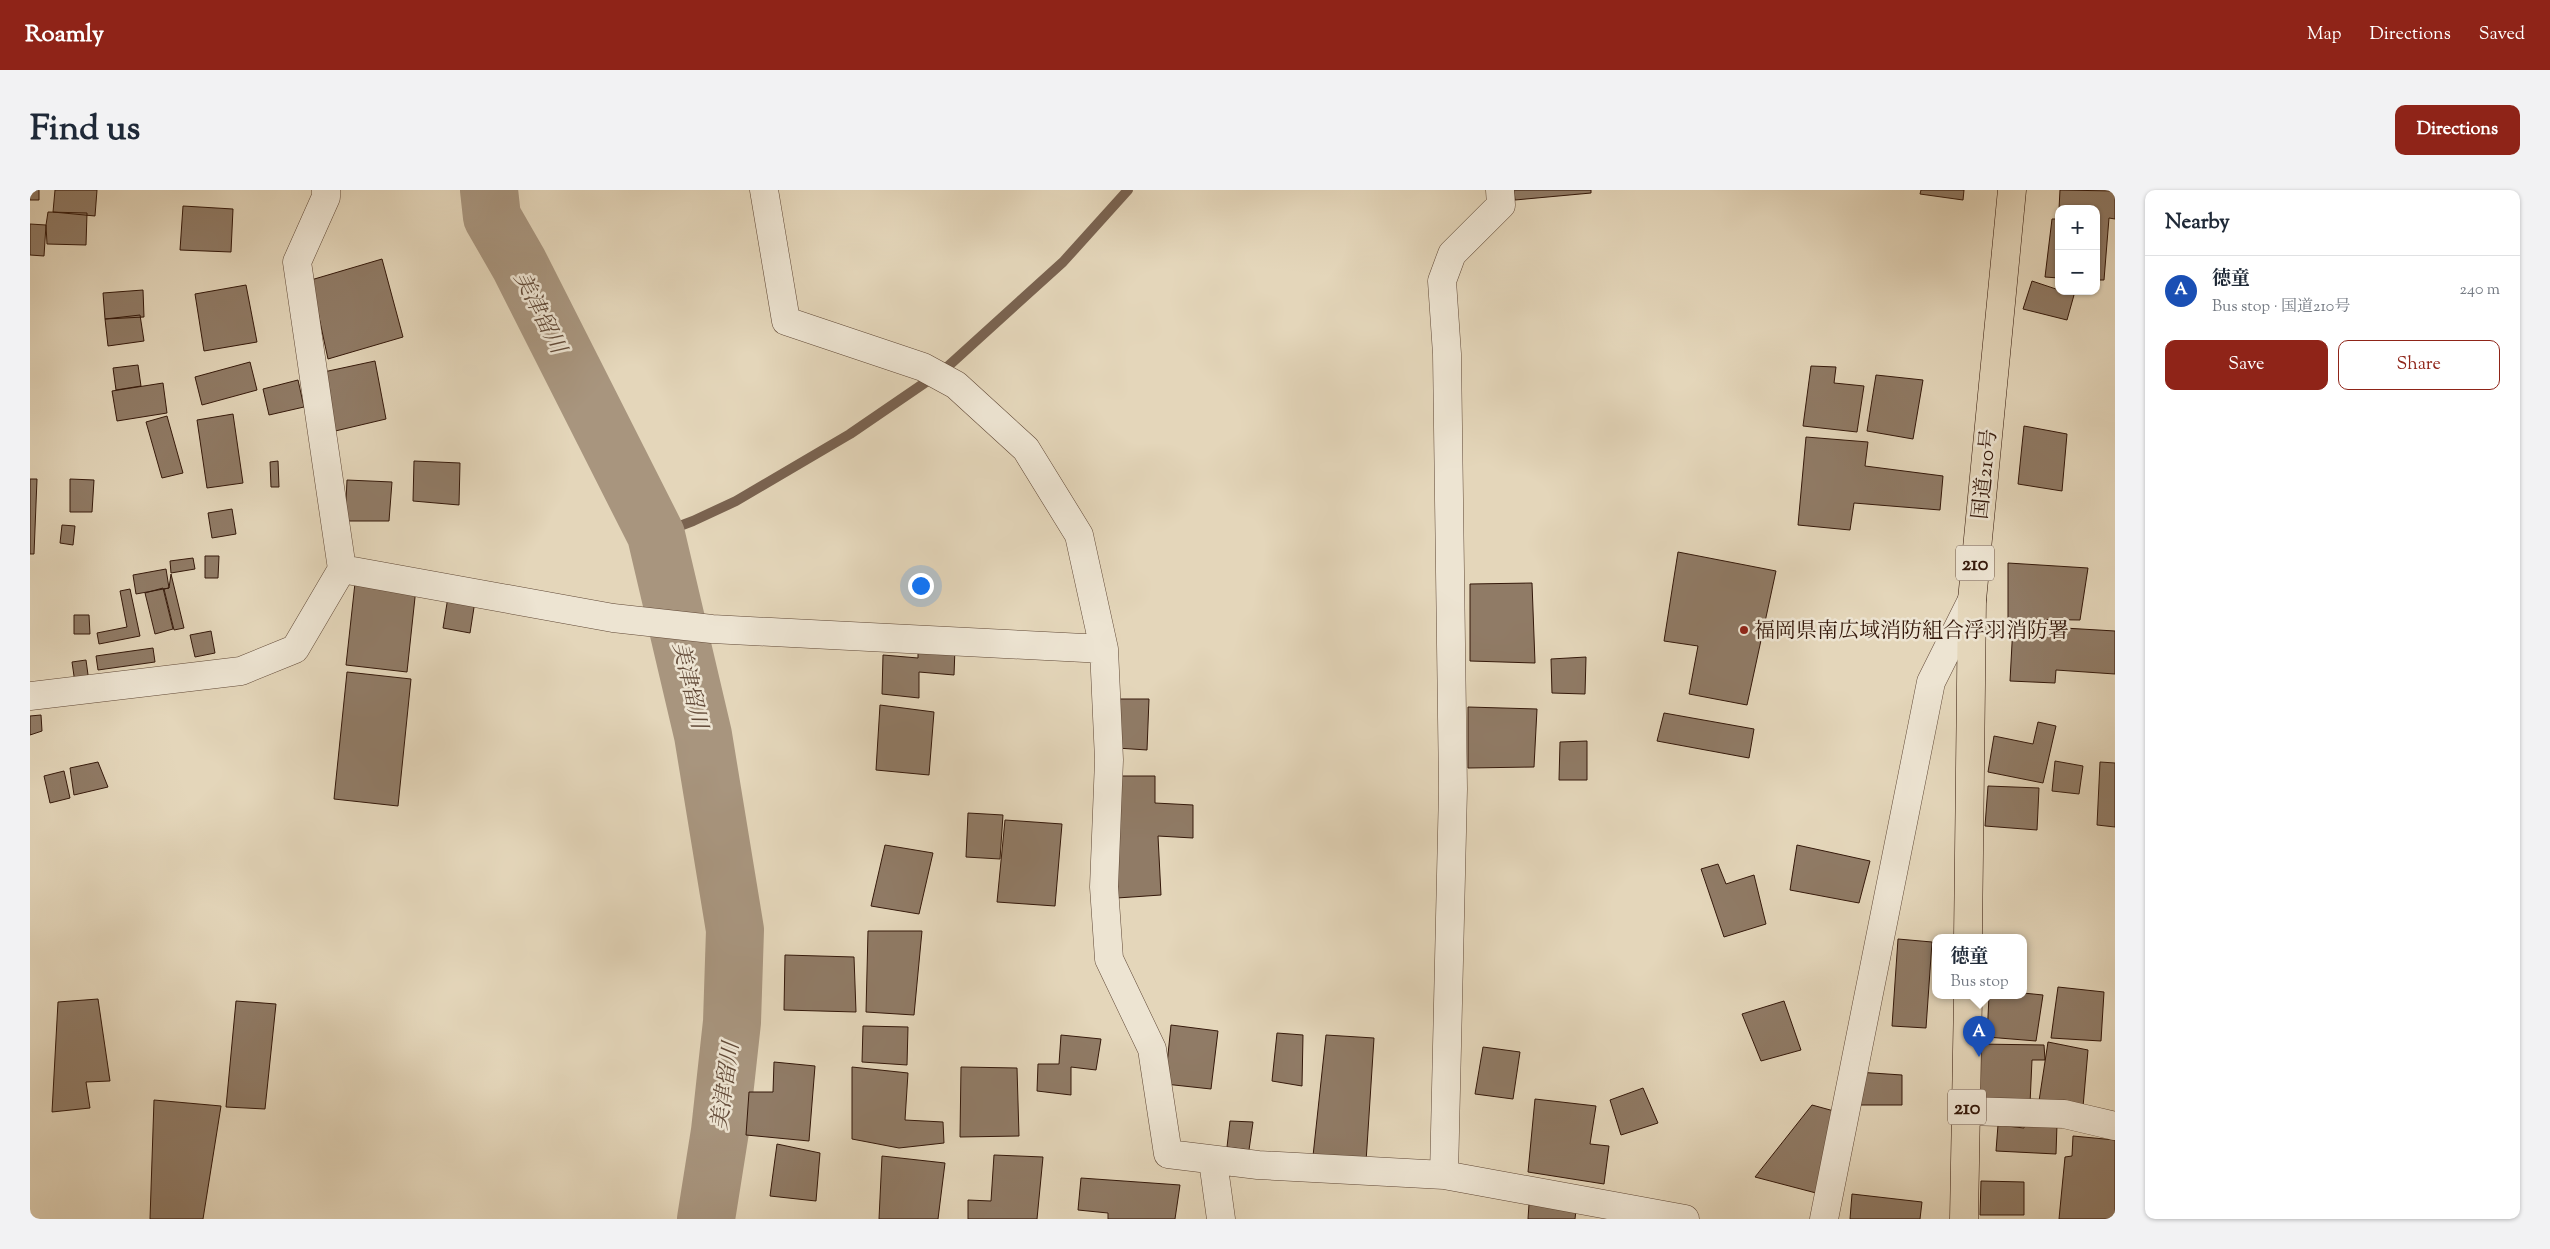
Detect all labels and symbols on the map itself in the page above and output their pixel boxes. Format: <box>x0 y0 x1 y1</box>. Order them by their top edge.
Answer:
water label: 美津留川 <box>504 267 573 362</box>
street label: 国道210号 <box>1966 427 2006 521</box>
road number: 210 <box>1956 546 1994 580</box>
your location <box>908 573 934 599</box>
place label: 福岡県南広域消防組合浮羽消防署 <box>1754 617 2069 647</box>
marker: 福岡県南広域消防組合浮羽消防署 <box>1738 624 1750 636</box>
water label: 美津留川 <box>663 639 714 734</box>
pin: A <box>1963 1016 1995 1057</box>
water label: 美津留川 <box>705 1039 749 1132</box>
road number: 210 <box>1948 1090 1986 1124</box>

